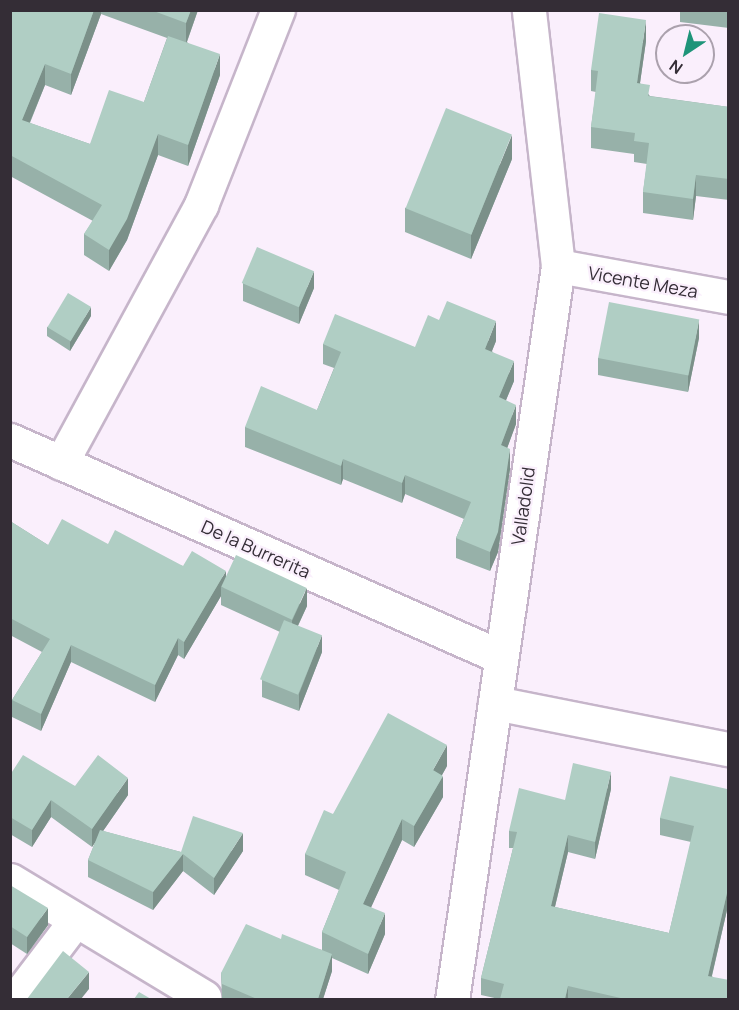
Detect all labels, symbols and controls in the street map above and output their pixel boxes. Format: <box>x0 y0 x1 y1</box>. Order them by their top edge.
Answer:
north arrow <box>655 24 715 84</box>
text: N <box>665 55 687 79</box>
street label: Vicente Meza <box>586 262 700 302</box>
street label: Valladolid <box>507 465 539 547</box>
street label: De la Burrerita <box>198 515 314 583</box>

